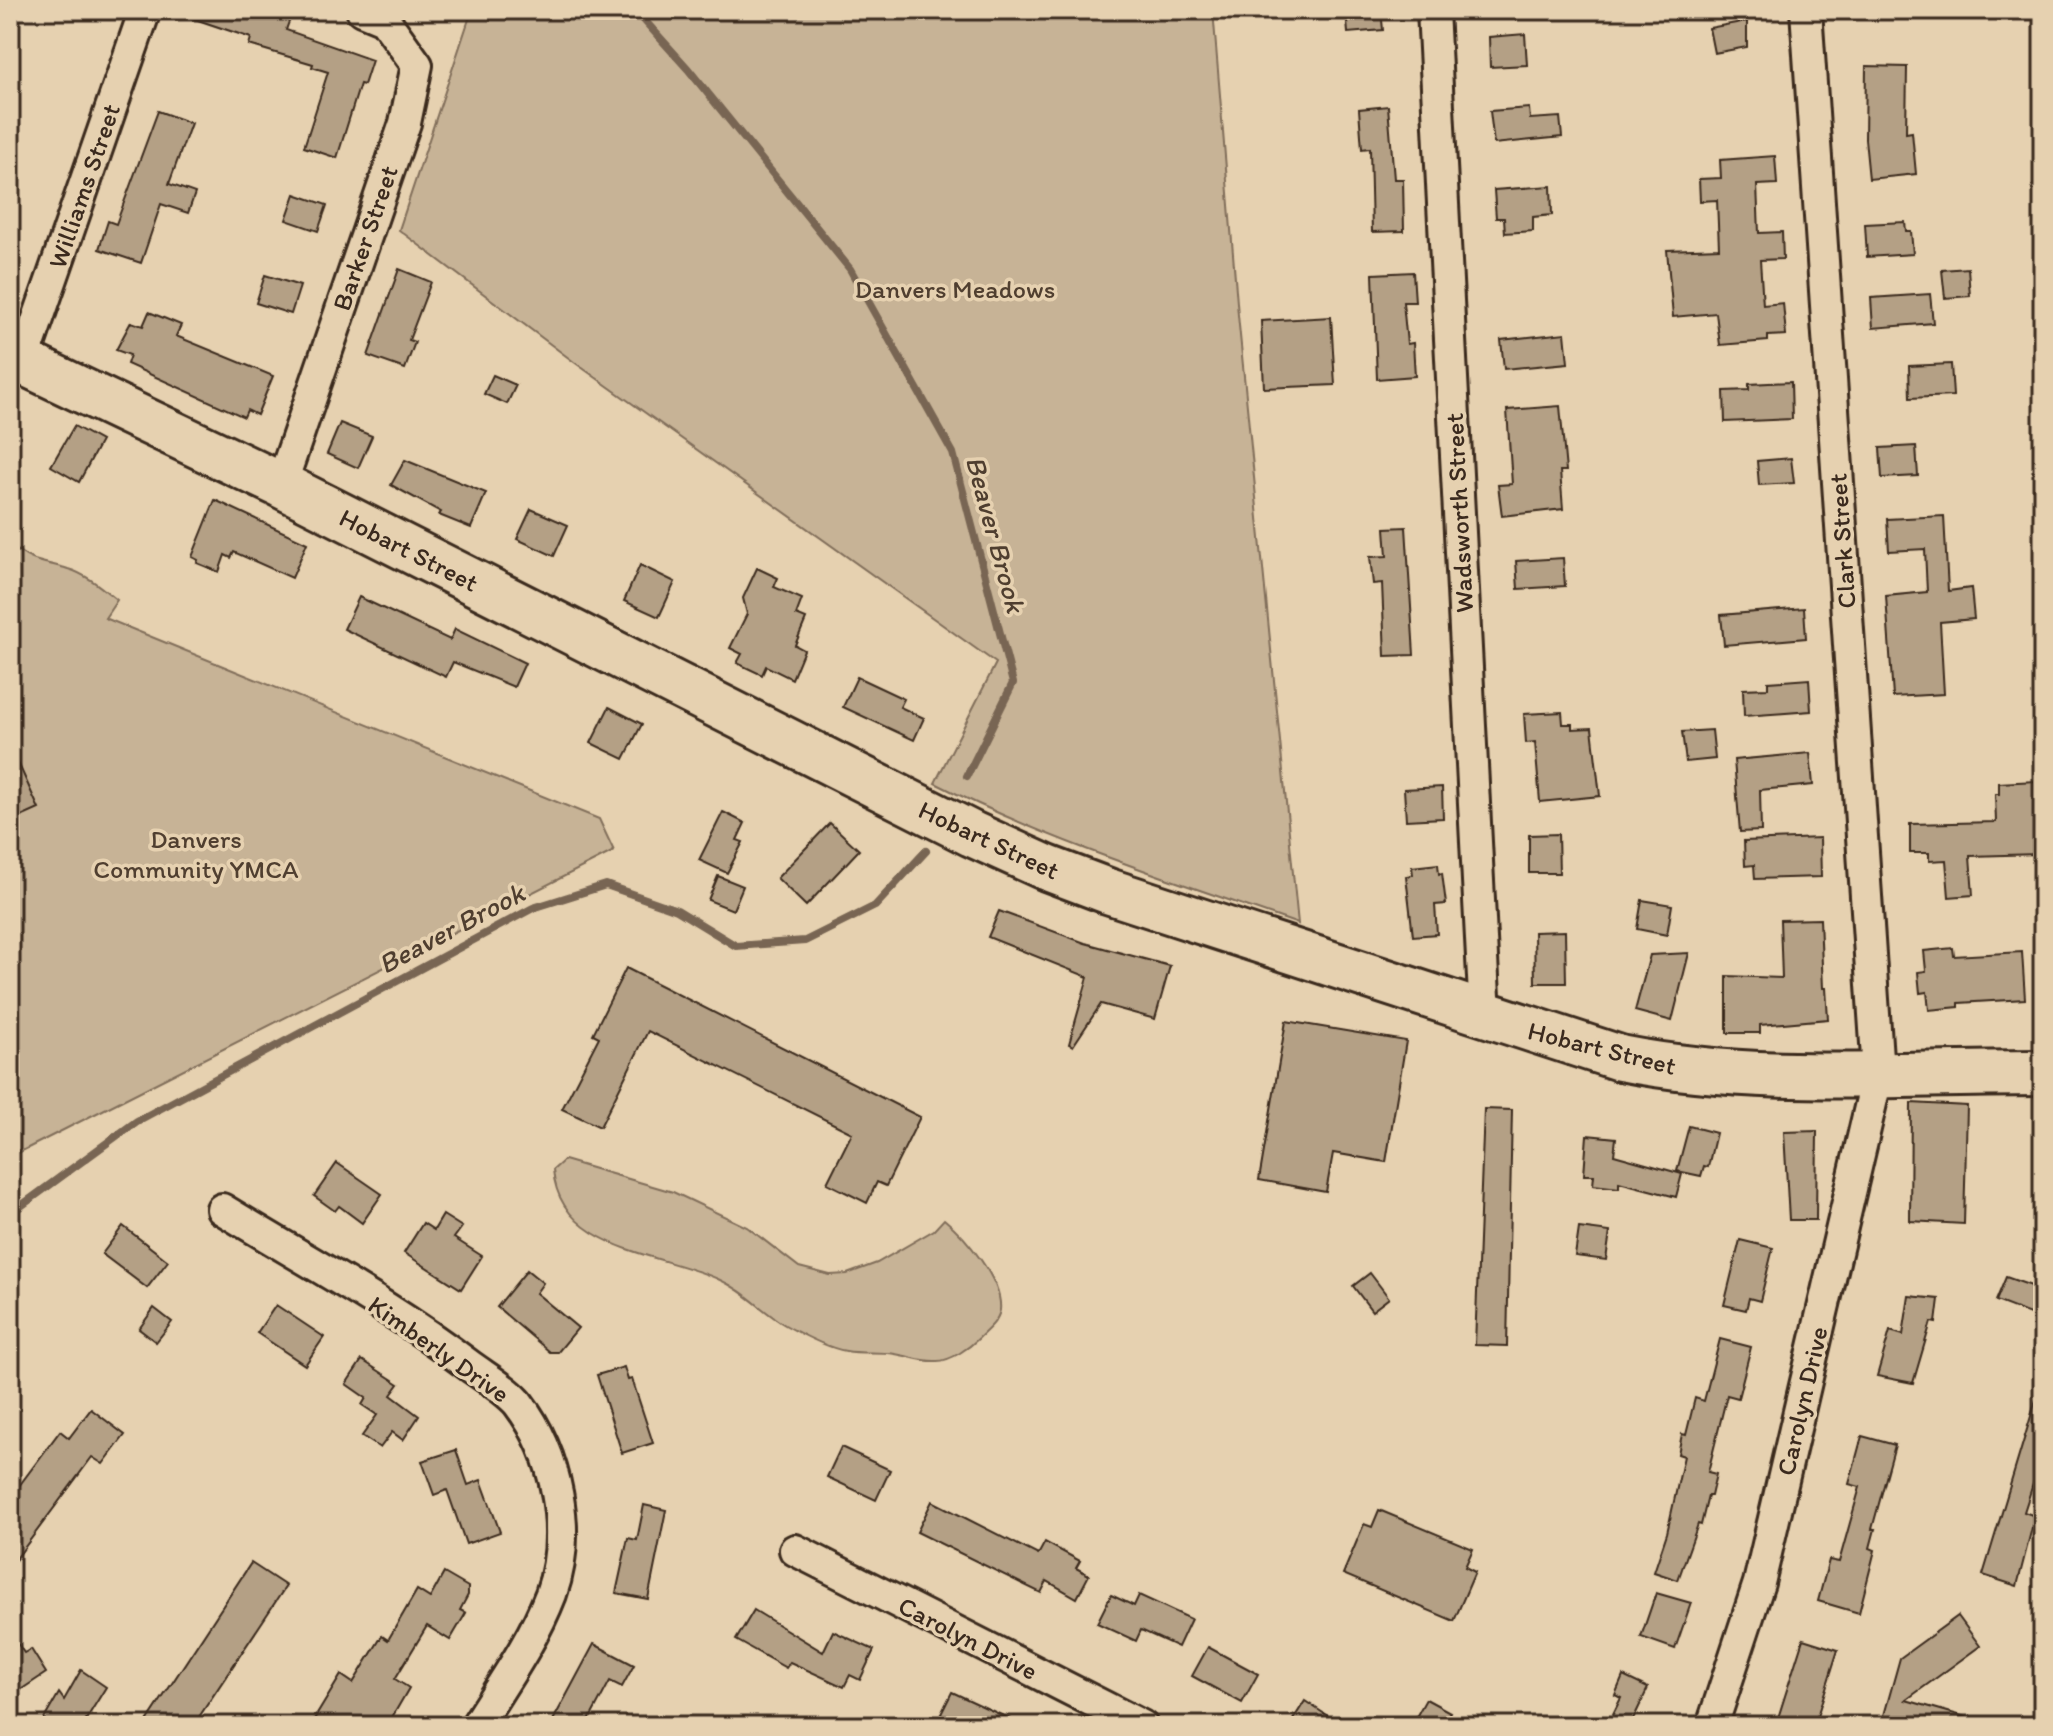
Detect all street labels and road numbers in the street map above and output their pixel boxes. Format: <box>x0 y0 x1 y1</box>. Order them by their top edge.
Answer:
street label: Williams Street <box>41 99 127 273</box>
street label: Barker Street <box>325 161 405 315</box>
street label: Wadsworth Street <box>1438 412 1480 614</box>
street label: Clark Street <box>1821 472 1863 610</box>
street label: Hobart Street <box>334 501 484 599</box>
street label: Hobart Street <box>913 793 1065 887</box>
street label: Hobart Street <box>1525 1014 1680 1082</box>
street label: Kimberly Drive <box>362 1288 516 1410</box>
street label: Carolyn Drive <box>1769 1323 1835 1479</box>
street label: Carolyn Drive <box>893 1589 1043 1687</box>

